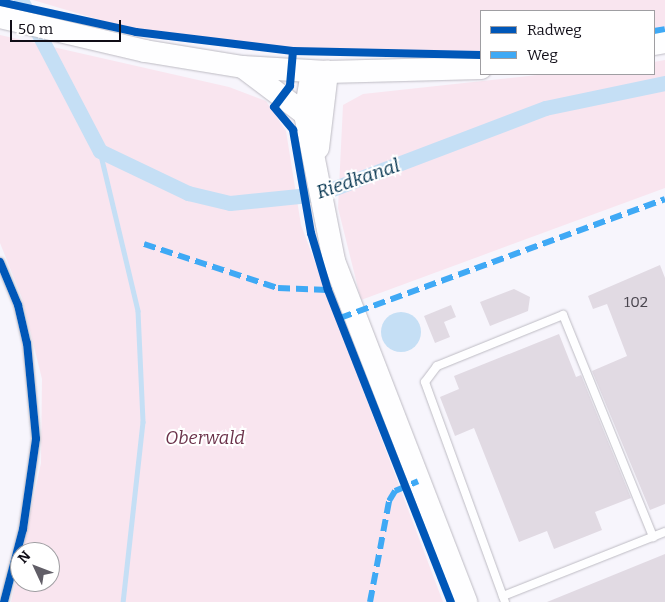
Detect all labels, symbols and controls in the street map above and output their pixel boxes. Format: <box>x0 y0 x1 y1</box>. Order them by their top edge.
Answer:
scale bar <box>12 10 124 42</box>
legend <box>480 10 655 75</box>
text: 50 m <box>18 20 53 38</box>
text: Radweg <box>527 21 582 39</box>
text: Weg <box>527 46 558 64</box>
water label: Riedkanal <box>313 154 403 204</box>
house number: 102 <box>624 294 648 312</box>
park label: Oberwald <box>165 427 245 449</box>
north arrow <box>10 542 60 592</box>
text: N <box>14 547 34 567</box>

